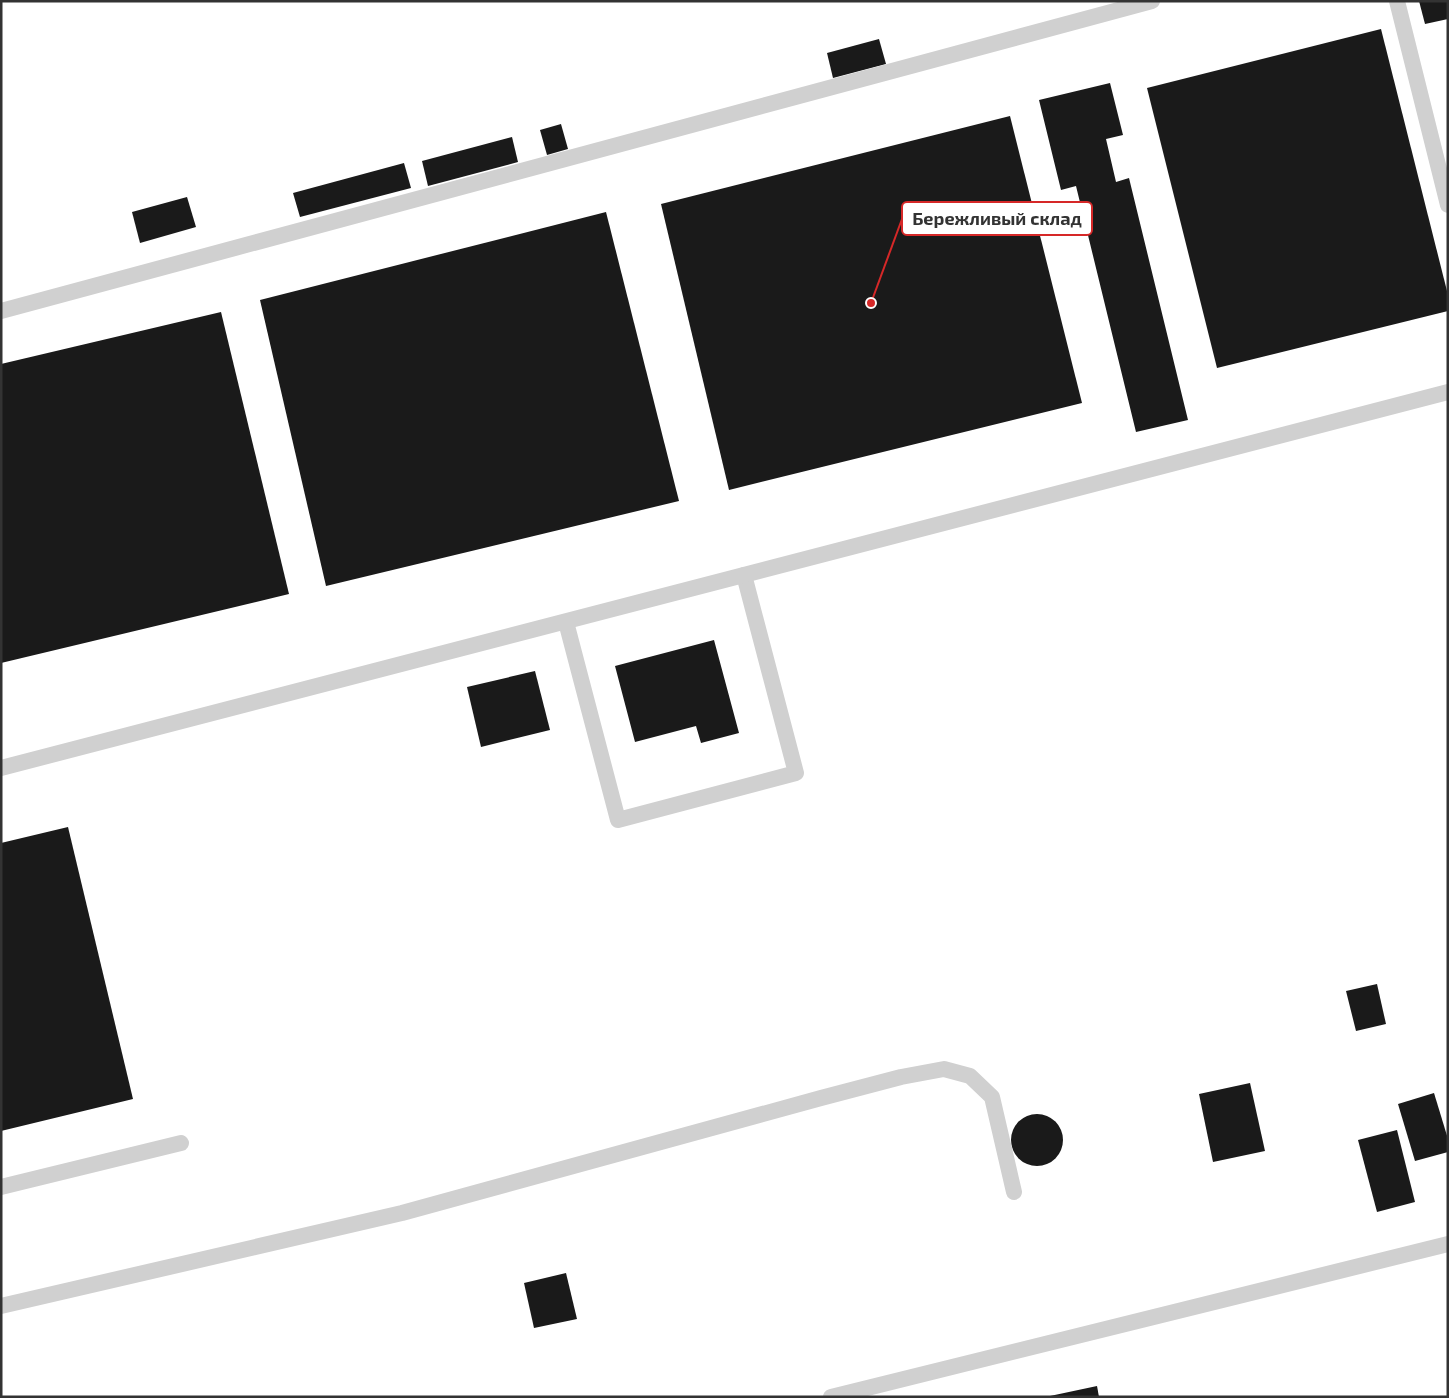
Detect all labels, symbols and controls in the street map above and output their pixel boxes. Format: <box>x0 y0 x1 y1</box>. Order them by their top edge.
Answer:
callout: Бережливый склад <box>902 202 1092 235</box>
text: Бережливый склад <box>912 207 1082 229</box>

